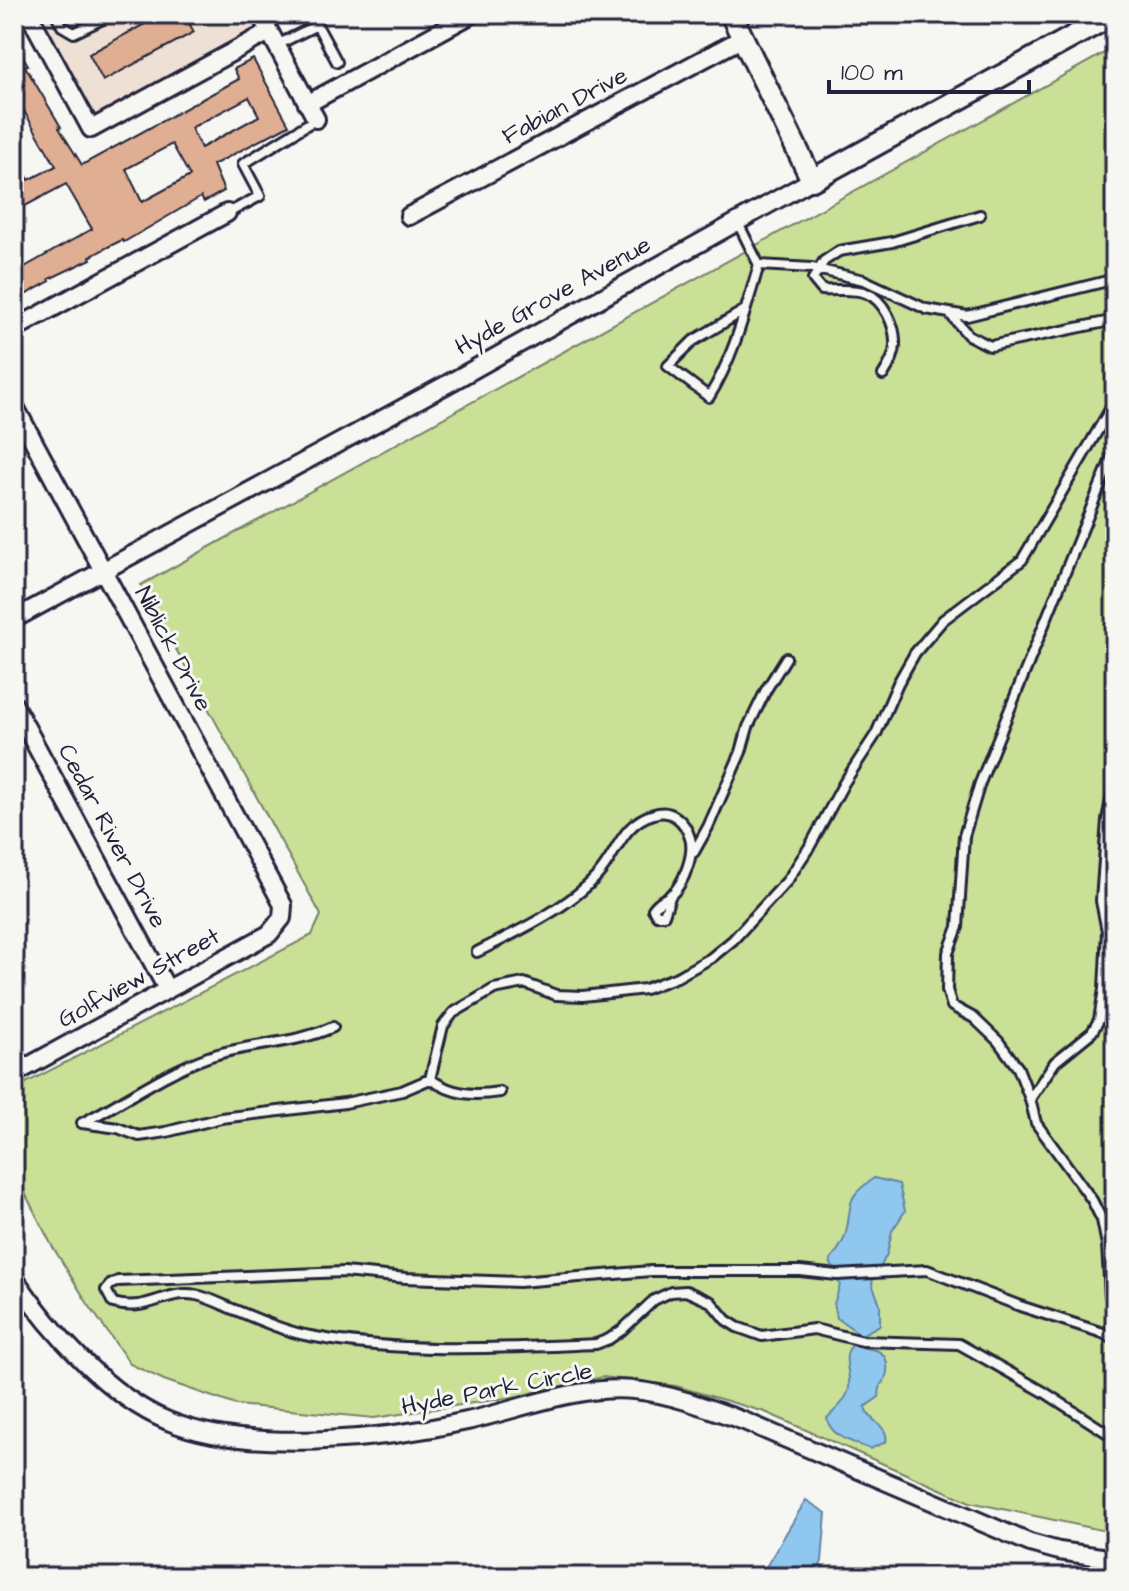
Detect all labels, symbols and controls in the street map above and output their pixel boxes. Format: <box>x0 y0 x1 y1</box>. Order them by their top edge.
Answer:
scale bar <box>829 44 1029 94</box>
text: 100 m <box>841 56 903 90</box>
street label: Fabian Drive <box>496 59 634 153</box>
street label: Hyde Grove Avenue <box>449 228 657 365</box>
street label: Niblick Drive <box>126 581 220 717</box>
street label: Cedar River Drive <box>49 738 175 934</box>
street label: Golfview Street <box>52 919 226 1037</box>
street label: Hyde Park Circle <box>399 1354 595 1425</box>

